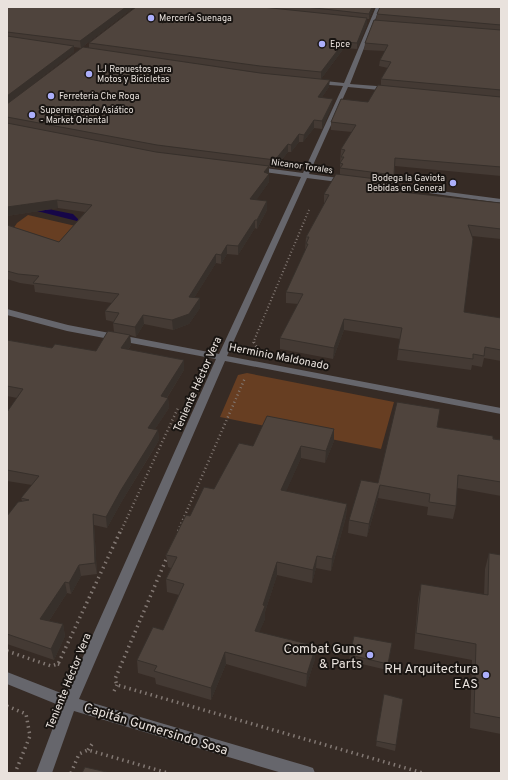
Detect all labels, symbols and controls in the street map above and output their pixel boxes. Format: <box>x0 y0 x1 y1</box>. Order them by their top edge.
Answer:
marker: Mercería Suenaga <box>146 13 156 23</box>
place label: Mercería Suenaga <box>159 13 232 24</box>
marker: Epce <box>317 39 327 49</box>
place label: Epce <box>330 39 350 50</box>
place label: LJ Repuestos para Motos y Bicicletas <box>97 64 172 85</box>
marker: LJ Repuestos para Motos y Bicicletas <box>84 69 94 79</box>
marker: Ferreteria Che Roga <box>46 91 56 101</box>
place label: Ferreteria Che Roga <box>59 91 140 102</box>
place label: Supermercado Asiático - Market Oriental <box>40 105 134 126</box>
marker: Supermercado Asiático - Market Oriental <box>27 110 37 120</box>
street label: Nicanor Torales <box>270 157 333 176</box>
place label: Bodega la Gaviota Bebidas en General <box>367 173 445 194</box>
marker: Bodega la Gaviota Bebidas en General <box>448 178 458 188</box>
street label: Teniente Héctor Vera <box>171 334 225 434</box>
street label: Herminio Maldonado <box>228 340 330 374</box>
street label: Teniente Héctor Vera <box>43 631 95 732</box>
place label: Combat Guns & Parts <box>283 642 362 673</box>
marker: Combat Guns & Parts <box>365 650 375 660</box>
place label: RH Arquitectura EAS <box>384 662 478 693</box>
marker: RH Arquitectura EAS <box>481 670 491 680</box>
street label: Capitán Gumersindo Sosa <box>81 700 229 759</box>

